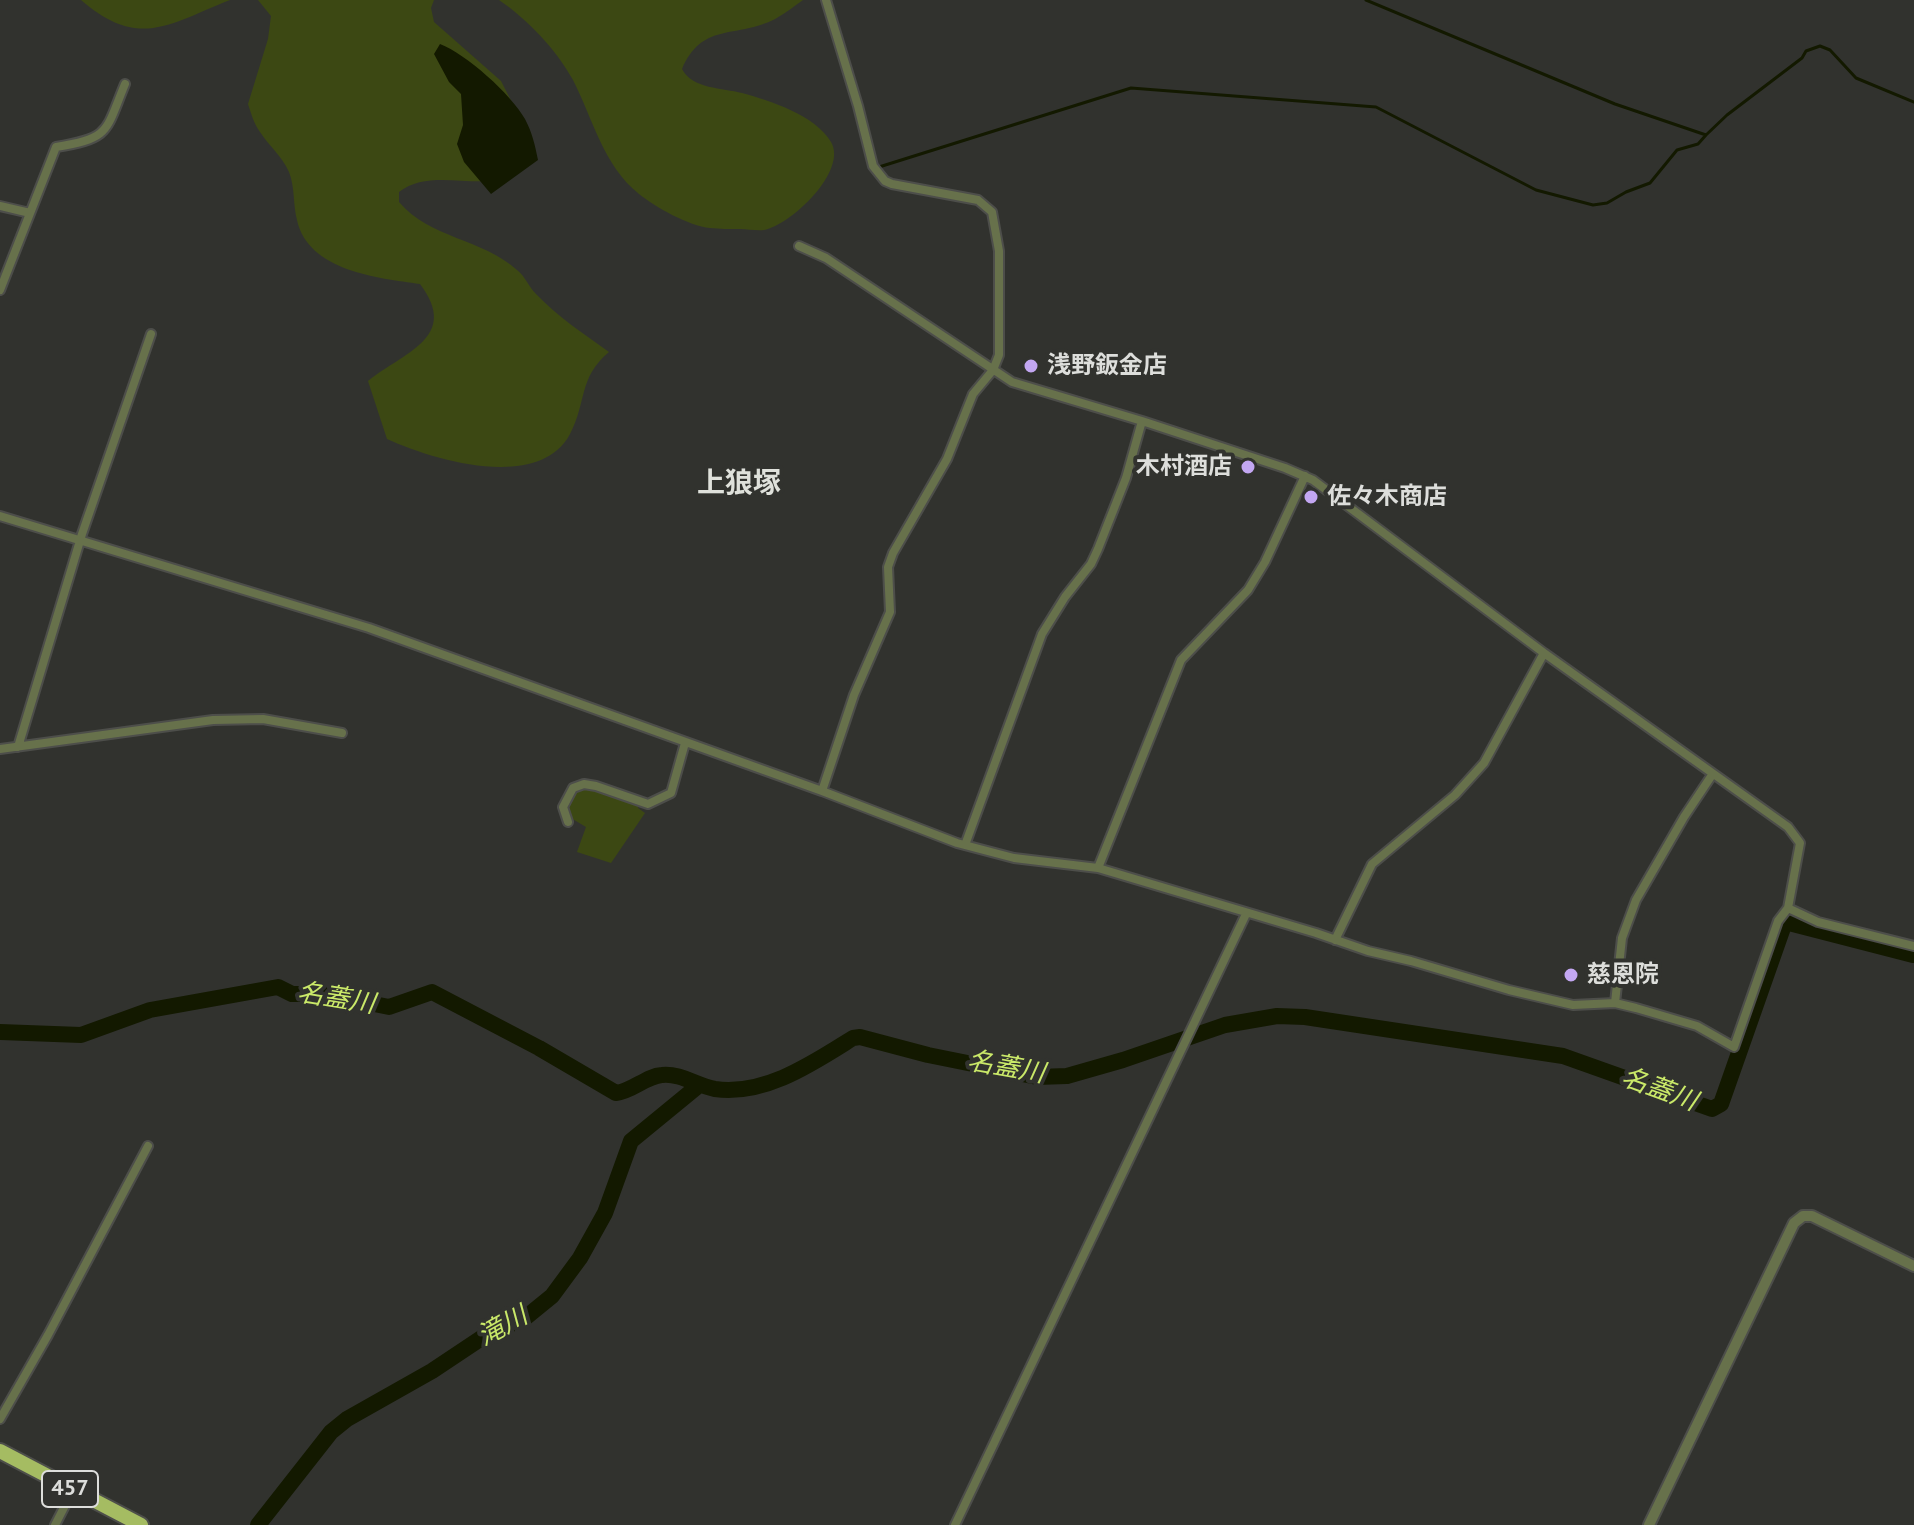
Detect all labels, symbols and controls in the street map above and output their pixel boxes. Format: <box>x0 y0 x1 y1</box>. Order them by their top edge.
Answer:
place label: 浅野鈑金店 <box>1047 352 1167 380</box>
marker: 浅野鈑金店 <box>1022 357 1040 375</box>
place label: 木村酒店 <box>1136 453 1232 481</box>
marker: 木村酒店 <box>1239 458 1257 476</box>
district label: 上狼塚 <box>697 467 781 501</box>
place label: 佐々木商店 <box>1327 483 1447 511</box>
marker: 佐々木商店 <box>1302 488 1320 506</box>
place label: 慈恩院 <box>1587 961 1659 989</box>
marker: 慈恩院 <box>1562 966 1580 984</box>
water label: 名蓋川 <box>295 977 377 1021</box>
water label: 名蓋川 <box>965 1046 1047 1090</box>
water label: 名蓋川 <box>1617 1062 1701 1118</box>
water label: 滝川 <box>473 1301 533 1353</box>
road number: 457 <box>42 1471 98 1507</box>

